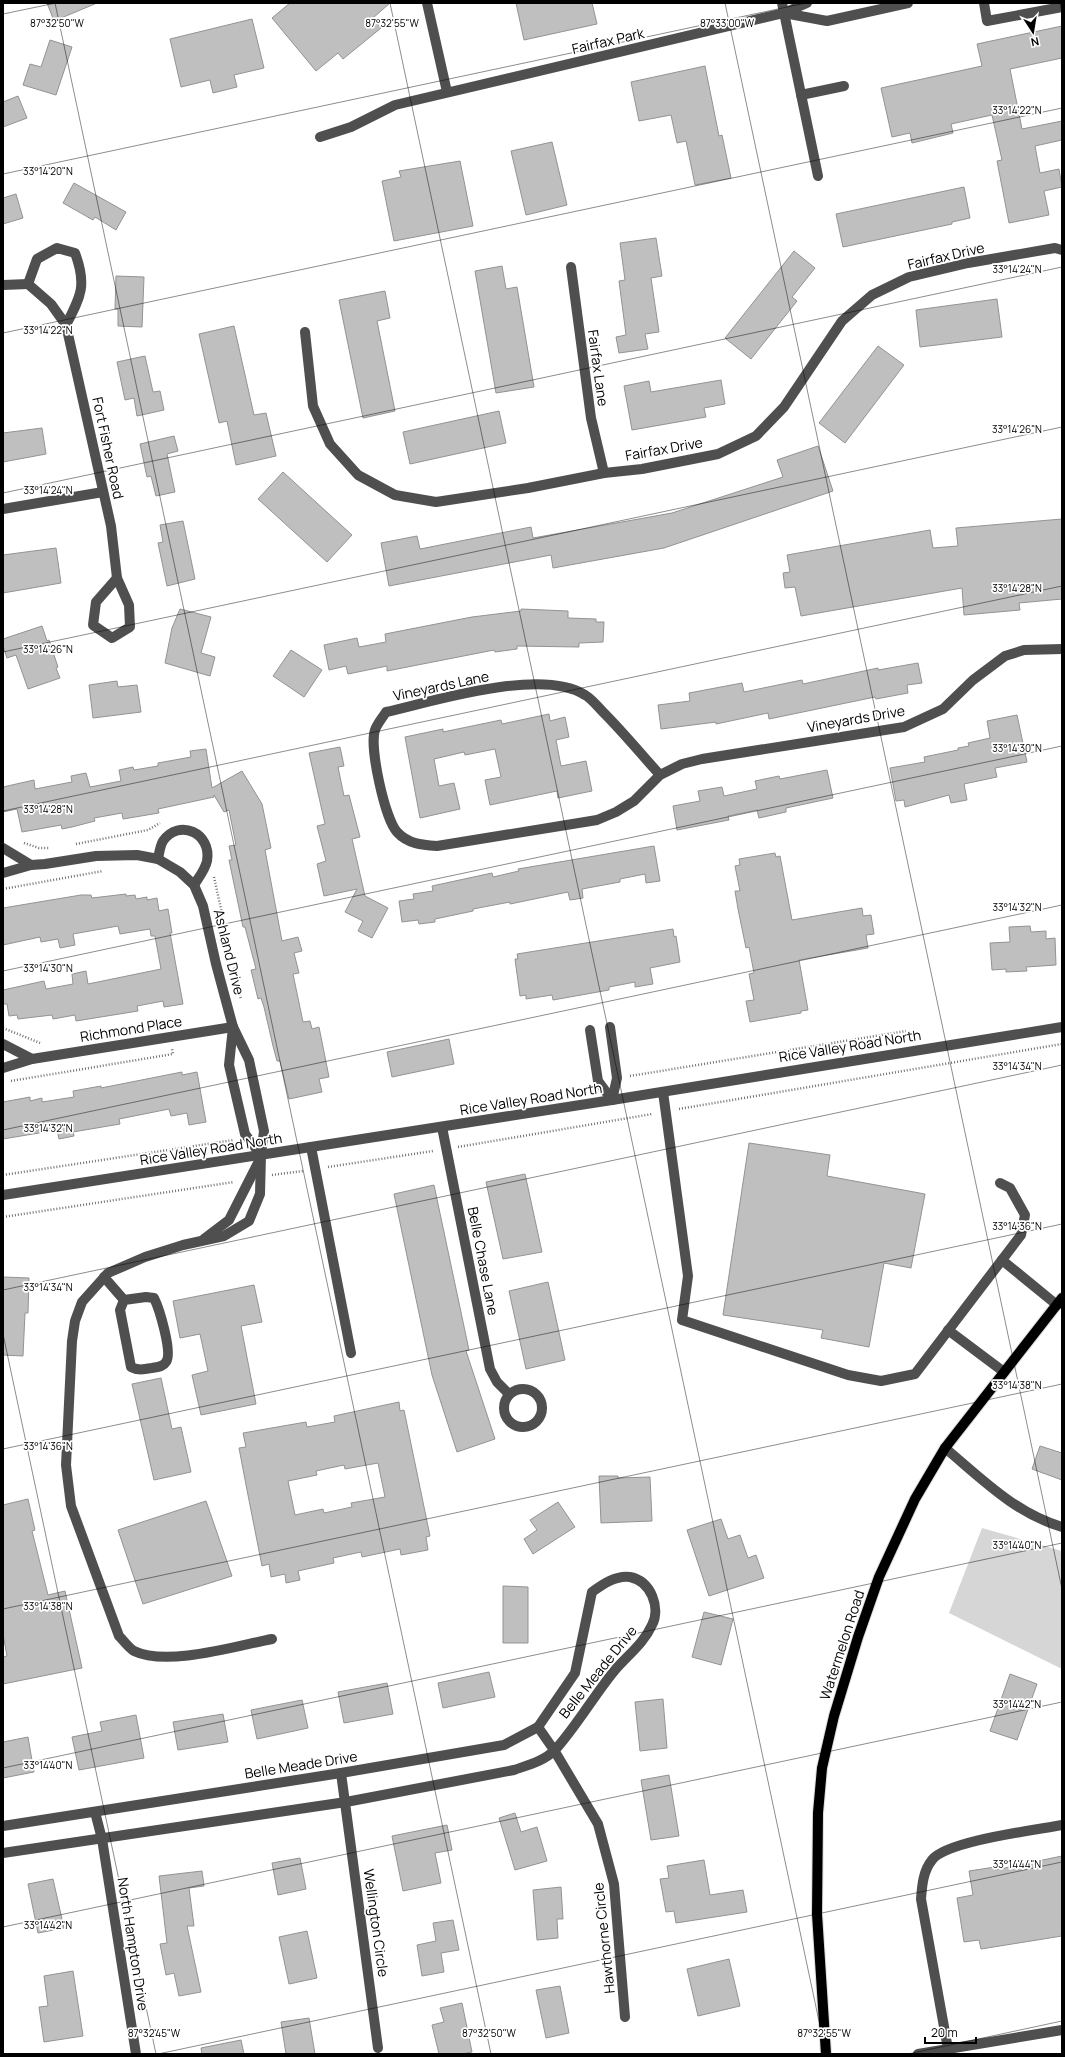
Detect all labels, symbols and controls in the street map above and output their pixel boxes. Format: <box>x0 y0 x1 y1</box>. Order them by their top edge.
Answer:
north arrow <box>1013 12 1053 52</box>
text: 87°32'50"W <box>30 16 85 30</box>
text: 87°32'55"W <box>365 16 419 30</box>
text: 87°33'00"W <box>700 16 755 30</box>
street label: Fairfax Park <box>570 23 647 58</box>
text: N <box>1030 34 1041 50</box>
text: 33°14'22"N <box>992 103 1042 117</box>
text: 33°14'20"N <box>23 164 73 178</box>
street label: Fairfax Drive <box>906 237 986 274</box>
text: 33°14'24"N <box>992 262 1042 276</box>
text: 33°14'22"N <box>23 323 73 337</box>
street label: Fairfax Lane <box>584 329 613 407</box>
street label: Fort Fisher Road <box>88 395 129 501</box>
text: 33°14'26"N <box>992 422 1042 436</box>
street label: Fairfax Drive <box>624 432 704 465</box>
text: 33°14'24"N <box>23 483 73 497</box>
text: 33°14'28"N <box>992 581 1042 595</box>
text: 33°14'26"N <box>23 642 73 656</box>
street label: Vineyards Lane <box>391 666 490 705</box>
street label: Vineyards Drive <box>806 701 906 736</box>
text: 33°14'30"N <box>992 741 1042 755</box>
text: 33°14'28"N <box>23 802 73 816</box>
text: 33°14'32"N <box>992 900 1042 914</box>
street label: Ashland Drive <box>210 907 249 997</box>
text: 33°14'30"N <box>23 961 73 975</box>
street label: Richmond Place <box>79 1011 183 1046</box>
street label: Rice Valley Road North <box>777 1025 922 1066</box>
text: 33°14'34"N <box>992 1059 1042 1073</box>
street label: Rice Valley Road North <box>458 1078 603 1119</box>
text: 33°14'32"N <box>23 1121 73 1135</box>
street label: Rice Valley Road North <box>138 1128 283 1169</box>
street label: Belle Chase Lane <box>464 1205 503 1317</box>
text: 33°14'36"N <box>992 1219 1042 1233</box>
text: 33°14'34"N <box>23 1280 73 1294</box>
text: 33°14'38"N <box>992 1378 1042 1392</box>
text: 33°14'36"N <box>23 1439 73 1453</box>
text: 33°14'40"N <box>993 1538 1042 1552</box>
street label: Watermelon Road <box>815 1587 868 1702</box>
text: 33°14'38"N <box>23 1599 73 1613</box>
street label: Belle Meade Drive <box>554 1621 641 1722</box>
text: 33°14'42"N <box>993 1697 1041 1711</box>
street label: Belle Meade Drive <box>243 1746 359 1783</box>
text: 33°14'40"N <box>24 1758 73 1772</box>
text: 33°14'44"N <box>993 1857 1041 1871</box>
street label: Wellington Circle <box>360 1868 393 1978</box>
street label: North Hampton Drive <box>114 1876 153 2012</box>
street label: Hawthorne Circle <box>588 1882 619 1994</box>
text: 33°14'42"N <box>24 1918 72 1932</box>
scale bar <box>925 2019 976 2045</box>
text: 20 m <box>931 2024 958 2041</box>
text: 87°32'45"W <box>128 2026 181 2040</box>
text: 87°32'50"W <box>462 2026 517 2040</box>
text: 87°32'55"W <box>797 2026 851 2040</box>

